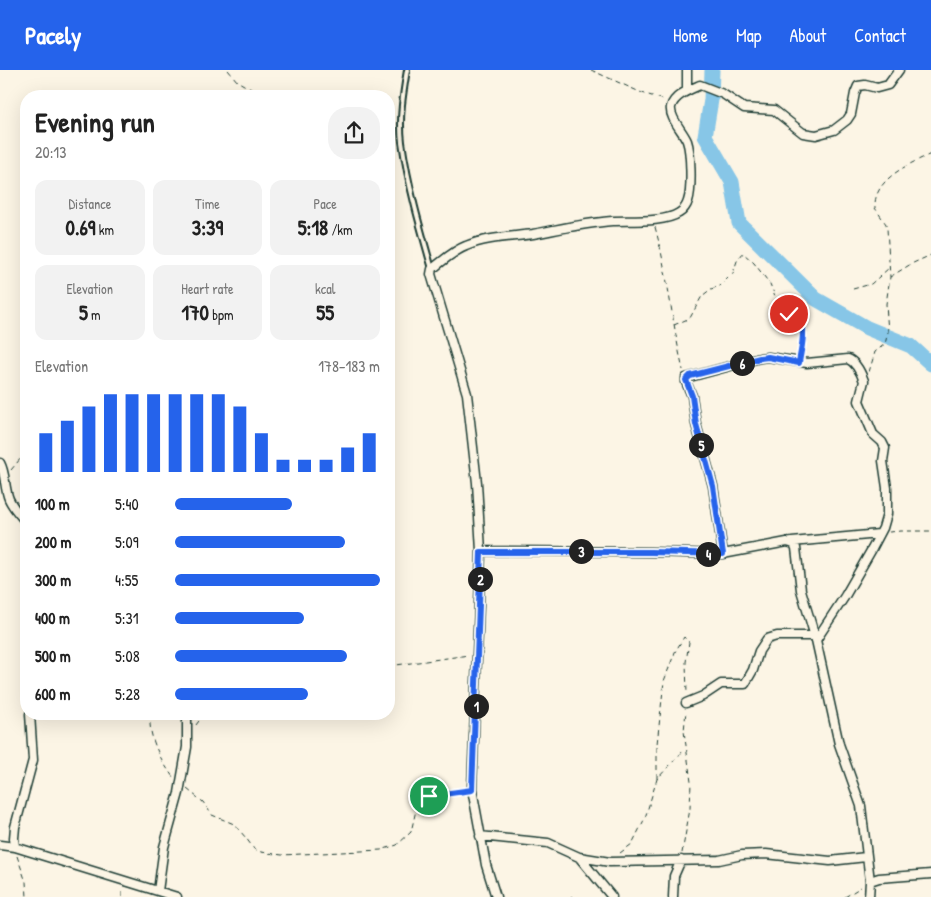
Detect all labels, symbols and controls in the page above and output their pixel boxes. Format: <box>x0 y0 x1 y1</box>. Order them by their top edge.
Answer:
text: Pacely <box>25 19 81 51</box>
text: Home <box>673 23 708 48</box>
text: Map <box>736 23 761 48</box>
text: About <box>789 23 826 48</box>
text: Contact <box>854 23 906 48</box>
text: Evening run <box>35 103 155 141</box>
button: share <box>328 107 380 159</box>
text: 20:13 <box>35 141 66 163</box>
text: Distance <box>68 194 111 213</box>
text: Time <box>195 194 220 213</box>
text: Pace <box>314 194 337 213</box>
text: 0.69 <box>66 213 96 242</box>
text: 3:39 <box>192 213 223 242</box>
text: 5:18 <box>298 213 328 242</box>
text: km <box>96 220 114 239</box>
text: /km <box>328 220 353 239</box>
text: Elevation <box>67 279 113 298</box>
text: Heart rate <box>181 279 234 298</box>
text: kcal <box>315 279 335 298</box>
pin <box>768 293 810 335</box>
text: 5 <box>79 298 88 327</box>
text: 170 <box>182 298 209 327</box>
text: 55 <box>316 298 334 327</box>
icon: check <box>775 300 803 328</box>
text: m <box>88 305 101 324</box>
text: bpm <box>209 305 233 324</box>
pin: 6 <box>730 350 754 376</box>
text: 6 <box>740 354 745 373</box>
text: Elevation <box>35 355 88 377</box>
text: 178–183 m <box>318 355 380 377</box>
pin: 5 <box>688 432 714 458</box>
text: 5 <box>699 436 704 455</box>
text: 100 m <box>35 493 70 515</box>
text: 5:40 <box>115 493 139 515</box>
text: 200 m <box>35 531 71 553</box>
text: 5:09 <box>115 531 139 553</box>
pin: 3 <box>568 538 594 564</box>
text: 3 <box>578 542 585 561</box>
pin: 4 <box>696 542 720 566</box>
text: 4 <box>706 545 711 564</box>
pin: 2 <box>468 566 492 592</box>
text: 300 m <box>35 569 71 591</box>
text: 4:55 <box>115 569 138 591</box>
text: 2 <box>477 570 484 589</box>
text: 400 m <box>35 607 70 629</box>
text: 5:31 <box>115 607 138 629</box>
text: 500 m <box>35 645 71 667</box>
text: 5:08 <box>115 645 140 667</box>
text: 600 m <box>35 683 70 705</box>
text: 5:28 <box>115 683 140 705</box>
pin: 1 <box>464 694 488 718</box>
text: 1 <box>474 697 479 716</box>
pin <box>408 775 450 817</box>
icon: arrive <box>415 782 443 810</box>

